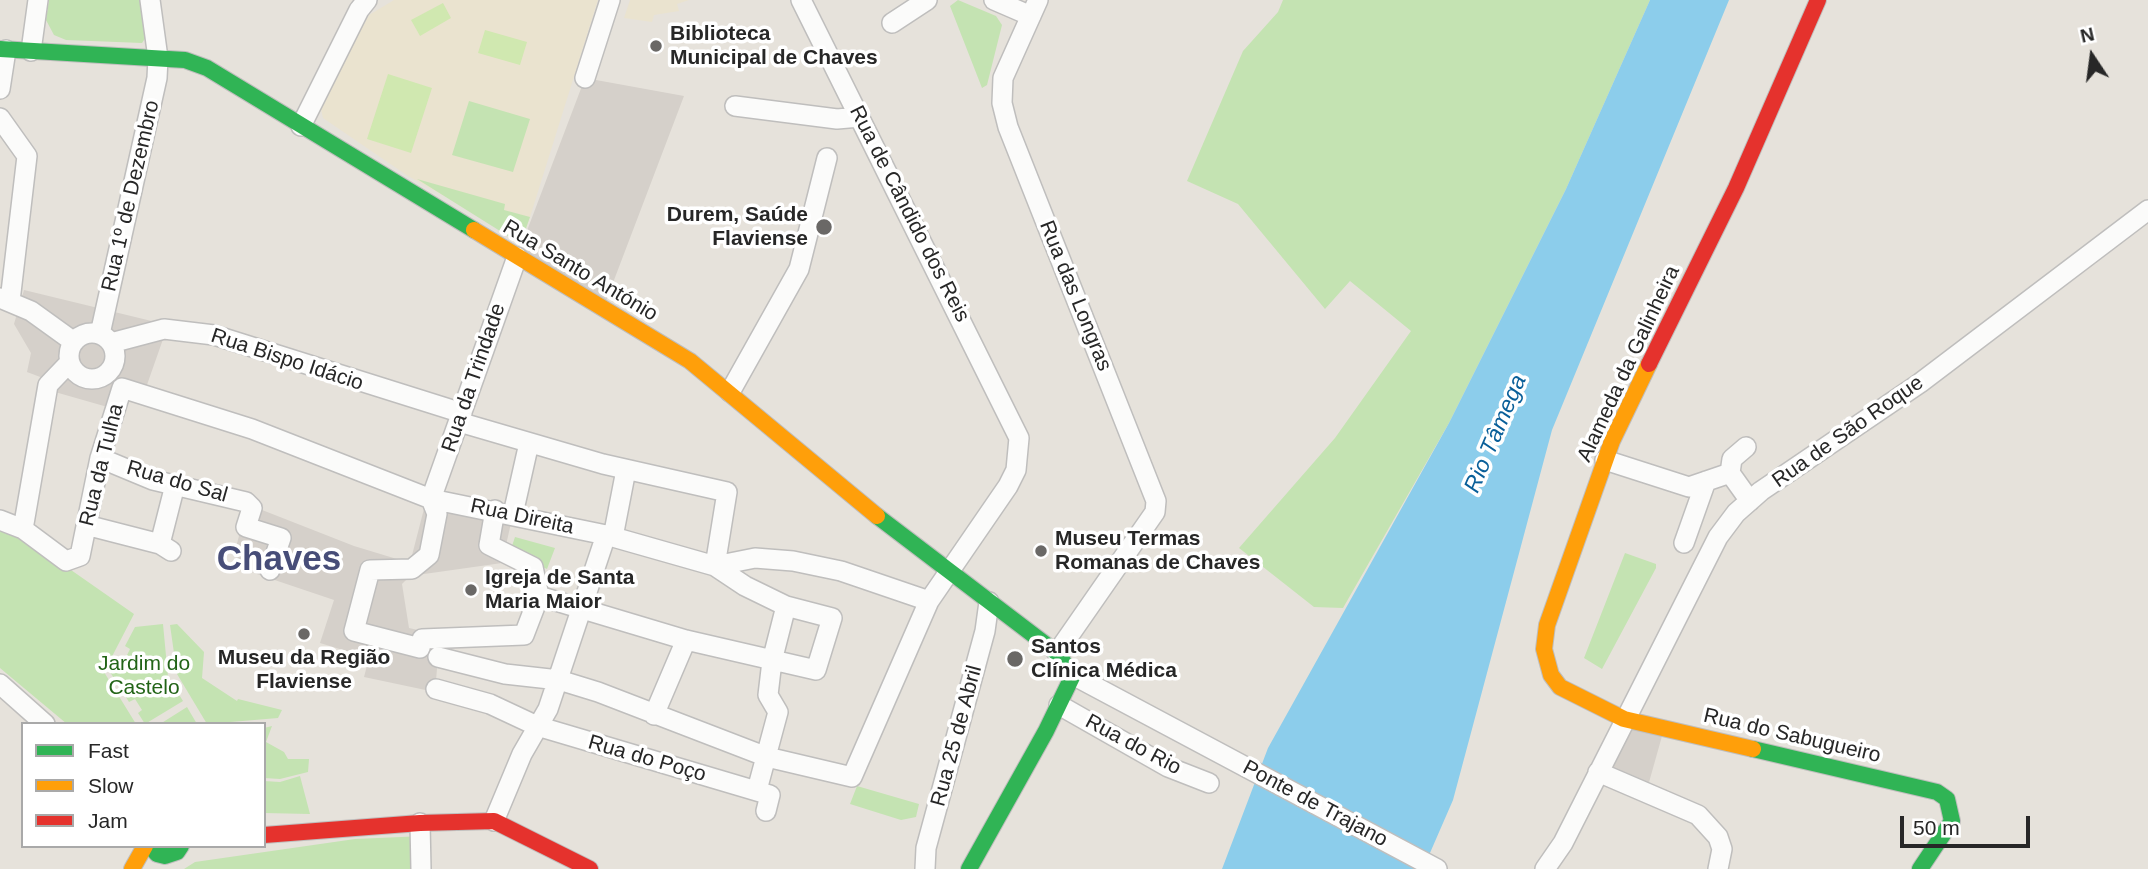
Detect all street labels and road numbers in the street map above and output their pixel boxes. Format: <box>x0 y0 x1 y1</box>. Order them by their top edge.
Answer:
street label: Rua 1º de Dezembro <box>97 98 165 294</box>
street label: Rua de Cândido dos Reis <box>843 102 975 326</box>
street label: Rua Santo António <box>498 215 662 327</box>
street label: Rua das Longras <box>1033 217 1117 375</box>
street label: Alameda da Galinheira <box>1572 262 1686 466</box>
street label: Rua da Trindade <box>437 300 511 456</box>
street label: Rua Bispo Idácio <box>208 323 366 397</box>
street label: Rua de São Roque <box>1768 370 1928 494</box>
street label: Rua da Tulha <box>75 401 129 529</box>
street label: Rua do Sal <box>124 456 230 508</box>
street label: Rua Direita <box>468 494 576 540</box>
street label: Rua 25 de Abril <box>926 663 988 809</box>
street label: Rua do Sabugueiro <box>1701 703 1883 769</box>
street label: Rua do Rio <box>1081 709 1185 781</box>
street label: Rua do Poço <box>585 730 709 788</box>
street label: Ponte de Trajano <box>1238 755 1392 853</box>

